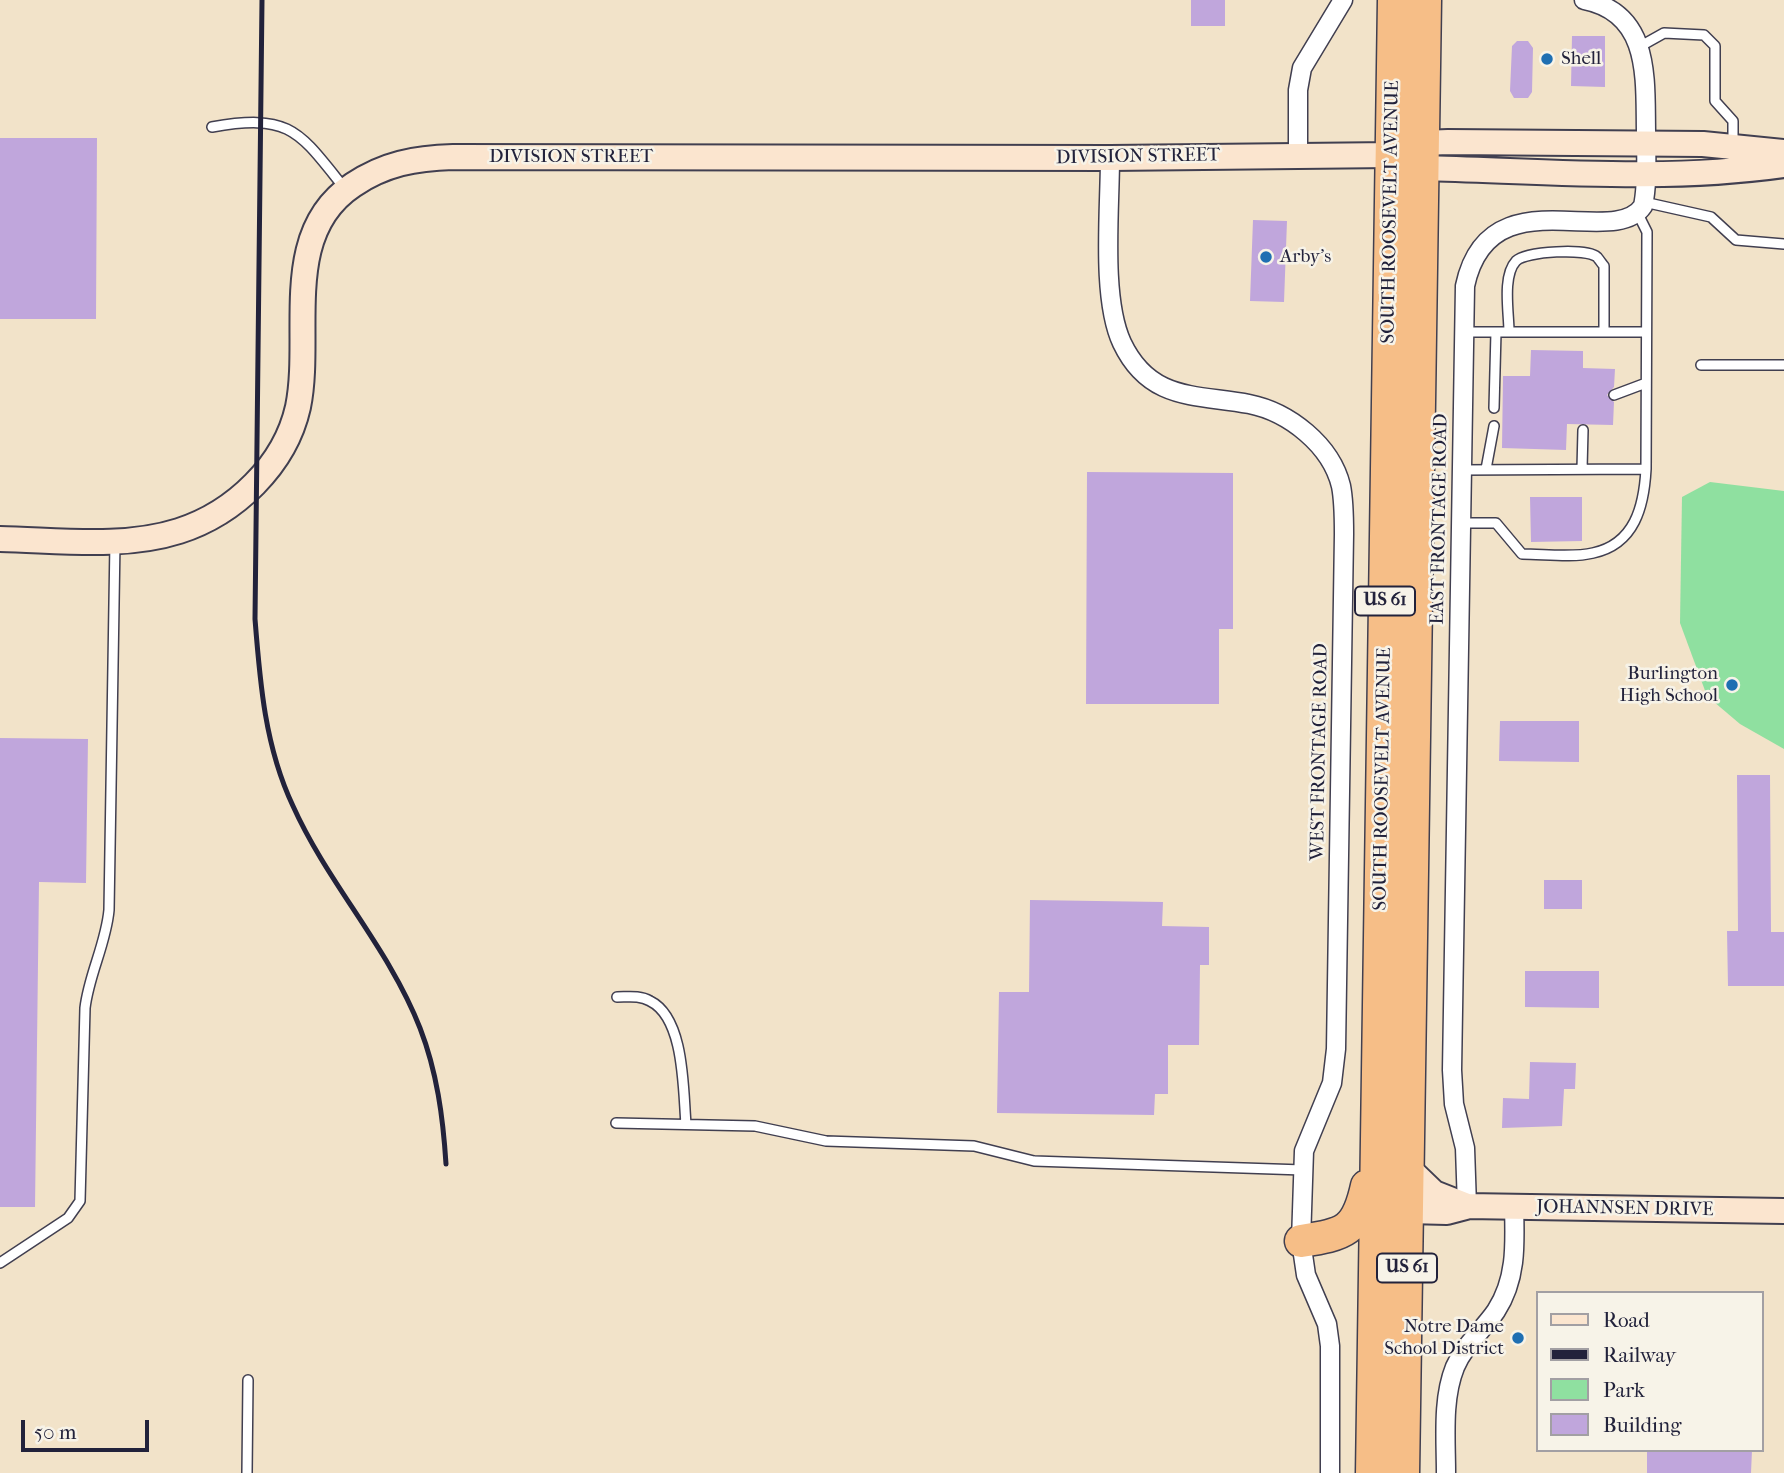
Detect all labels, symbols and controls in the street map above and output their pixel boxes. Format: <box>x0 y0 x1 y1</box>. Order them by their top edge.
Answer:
place label: Shell <box>1561 48 1601 70</box>
marker: Shell <box>1539 51 1555 67</box>
street label: SOUTH ROOSEVELT AVENUE <box>1377 80 1405 344</box>
street label: DIVISION STREET <box>1056 144 1220 170</box>
street label: DIVISION STREET <box>489 146 653 168</box>
place label: Arby's <box>1280 246 1331 268</box>
marker: Arby's <box>1258 249 1274 265</box>
street label: EAST FRONTAGE ROAD <box>1427 413 1453 625</box>
road number: US 61 <box>1355 586 1415 616</box>
street label: WEST FRONTAGE ROAD <box>1307 643 1333 861</box>
street label: SOUTH ROOSEVELT AVENUE <box>1369 647 1397 911</box>
place label: Burlington High School <box>1619 663 1718 707</box>
marker: Burlington High School <box>1724 677 1740 693</box>
street label: JOHANNSEN DRIVE <box>1536 1196 1714 1222</box>
road number: US 61 <box>1377 1254 1437 1282</box>
legend <box>1536 1291 1763 1452</box>
text: Road <box>1603 1308 1650 1332</box>
place label: Notre Dame School District <box>1384 1316 1504 1360</box>
marker: Notre Dame School District <box>1510 1330 1526 1346</box>
text: Railway <box>1603 1343 1676 1367</box>
text: Park <box>1603 1378 1645 1402</box>
scale bar <box>24 1406 152 1450</box>
text: Building <box>1603 1413 1681 1437</box>
text: 50 m <box>34 1420 77 1444</box>

